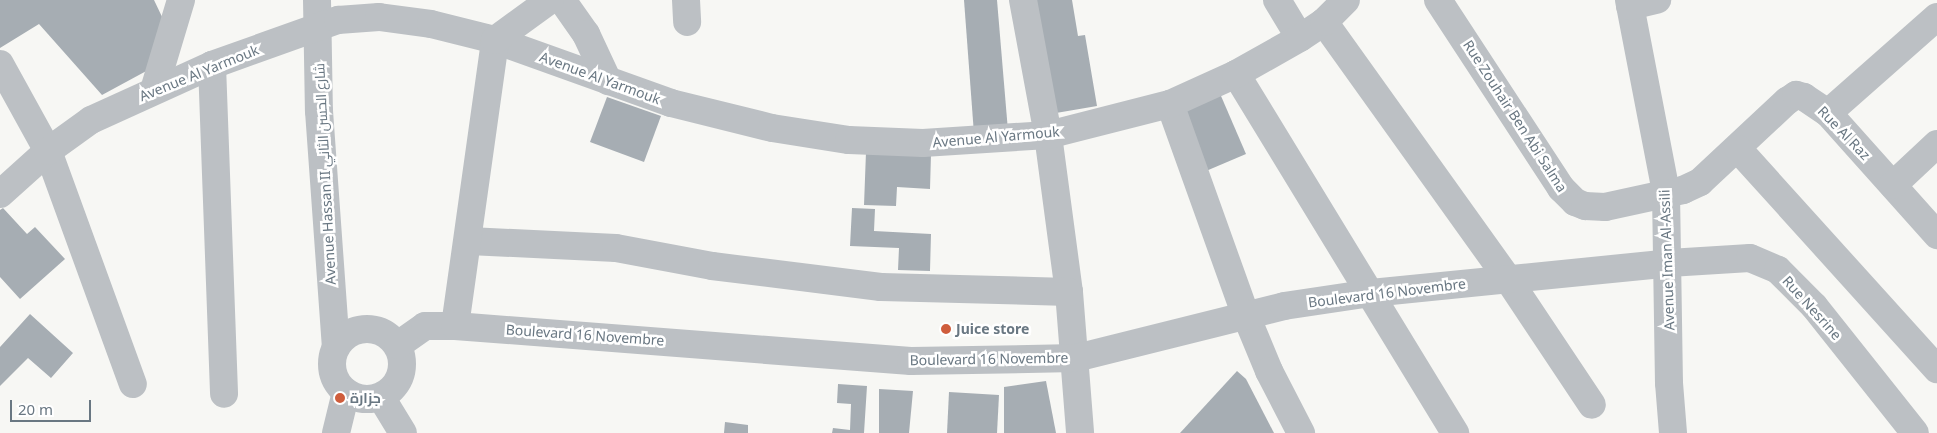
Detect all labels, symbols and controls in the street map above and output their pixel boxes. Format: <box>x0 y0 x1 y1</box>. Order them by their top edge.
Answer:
street label: Rue Zouhair Ben Abi Salma <box>1460 37 1570 195</box>
street label: Avenue Al Yarmouk <box>137 41 261 105</box>
street label: Avenue Al Yarmouk <box>537 48 663 108</box>
street label: Avenue Hassan II شارع الحسن الثاني <box>311 63 339 285</box>
street label: Rue Al Raz <box>1814 103 1874 163</box>
street label: Avenue Al Yarmouk <box>932 123 1060 151</box>
street label: Avenue Iman Al-Assili <box>1656 189 1678 331</box>
street label: Rue Nesrine <box>1779 273 1845 343</box>
street label: Boulevard 16 Novembre <box>1307 275 1467 311</box>
street label: Boulevard 16 Novembre <box>505 321 665 349</box>
place label: Juice store <box>956 321 1029 337</box>
marker: Juice store <box>940 323 952 335</box>
street label: Boulevard 16 Novembre <box>909 349 1069 369</box>
scale bar <box>12 390 94 422</box>
place label: جزارة <box>350 390 381 406</box>
marker: جزارة <box>334 392 346 404</box>
text: 20 m <box>18 399 53 419</box>

